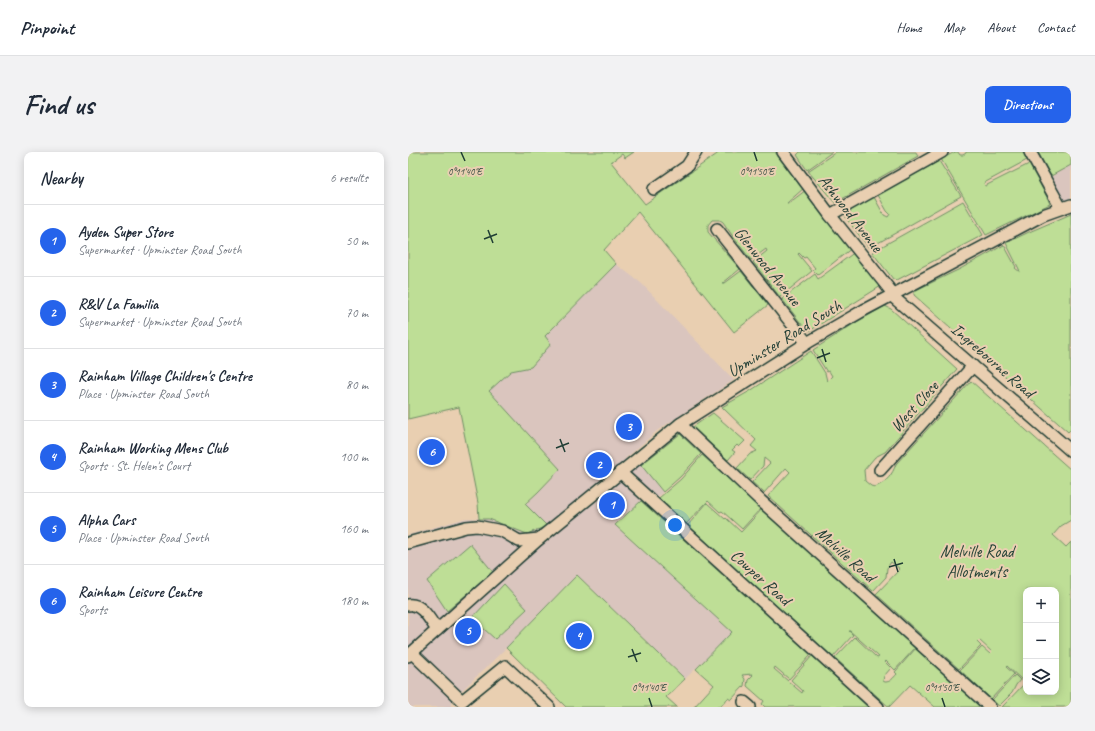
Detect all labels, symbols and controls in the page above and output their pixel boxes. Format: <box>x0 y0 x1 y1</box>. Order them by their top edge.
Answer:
text: Pinpoint <box>20 16 74 40</box>
text: Home <box>896 19 922 36</box>
text: Map <box>944 19 965 36</box>
text: About <box>987 19 1015 36</box>
text: Contact <box>1037 19 1075 36</box>
button: Directions <box>985 86 1071 123</box>
text: Find us <box>24 87 94 122</box>
text: 0°11'40"E <box>448 165 484 178</box>
text: 0°11'50"E <box>740 165 776 178</box>
text: Nearby <box>40 168 83 189</box>
text: 6 results <box>330 170 368 186</box>
street label: Ashwood Avenue <box>814 170 888 257</box>
text: Ayden Super Store <box>78 223 173 242</box>
street label: Glenwood Avenue <box>729 223 807 311</box>
text: 1 <box>50 233 56 249</box>
text: 50 m <box>346 233 368 249</box>
text: Supermarket · Upminster Road South <box>78 242 242 258</box>
text: R&V La Familia <box>78 295 158 314</box>
street label: Upminster Road South <box>723 295 845 382</box>
text: 2 <box>50 305 56 321</box>
text: 70 m <box>346 305 368 321</box>
text: Supermarket · Upminster Road South <box>78 314 242 330</box>
street label: Ingrebourne Road <box>947 318 1040 404</box>
text: Rainham Village Children's Centre <box>78 367 252 386</box>
street label: West Close <box>886 375 944 436</box>
text: 3 <box>50 377 56 393</box>
text: 80 m <box>346 377 368 393</box>
text: Place · Upminster Road South <box>78 386 209 402</box>
pin: 3 <box>616 412 642 442</box>
pin: 6 <box>419 437 445 467</box>
text: Rainham Working Mens Club <box>78 439 228 458</box>
text: 4 <box>50 449 56 465</box>
text: 100 m <box>340 449 368 465</box>
pin: 2 <box>586 450 612 480</box>
text: Sports · St. Helen's Court <box>78 458 190 474</box>
pin: 1 <box>599 490 625 520</box>
text: Alpha Cars <box>78 511 135 530</box>
your location <box>665 515 685 535</box>
text: 5 <box>50 521 56 537</box>
text: 160 m <box>340 521 368 537</box>
street label: Melville Road <box>811 522 882 589</box>
text: Place · Upminster Road South <box>78 530 209 546</box>
park label: Melville Road Allotments <box>940 541 1017 582</box>
street label: Cowper Road <box>726 545 797 611</box>
text: Rainham Leisure Centre <box>78 583 202 602</box>
map controls <box>1023 587 1059 695</box>
button: + <box>1023 587 1059 623</box>
text: 6 <box>50 593 56 609</box>
text: 180 m <box>340 593 368 609</box>
text: Sports <box>78 602 107 618</box>
pin: 5 <box>455 616 481 646</box>
pin: 4 <box>566 621 592 651</box>
button: − <box>1023 623 1059 659</box>
button: layers <box>1023 659 1059 695</box>
text: 0°11'40"E <box>632 681 668 694</box>
text: 0°11'50"E <box>925 681 961 694</box>

